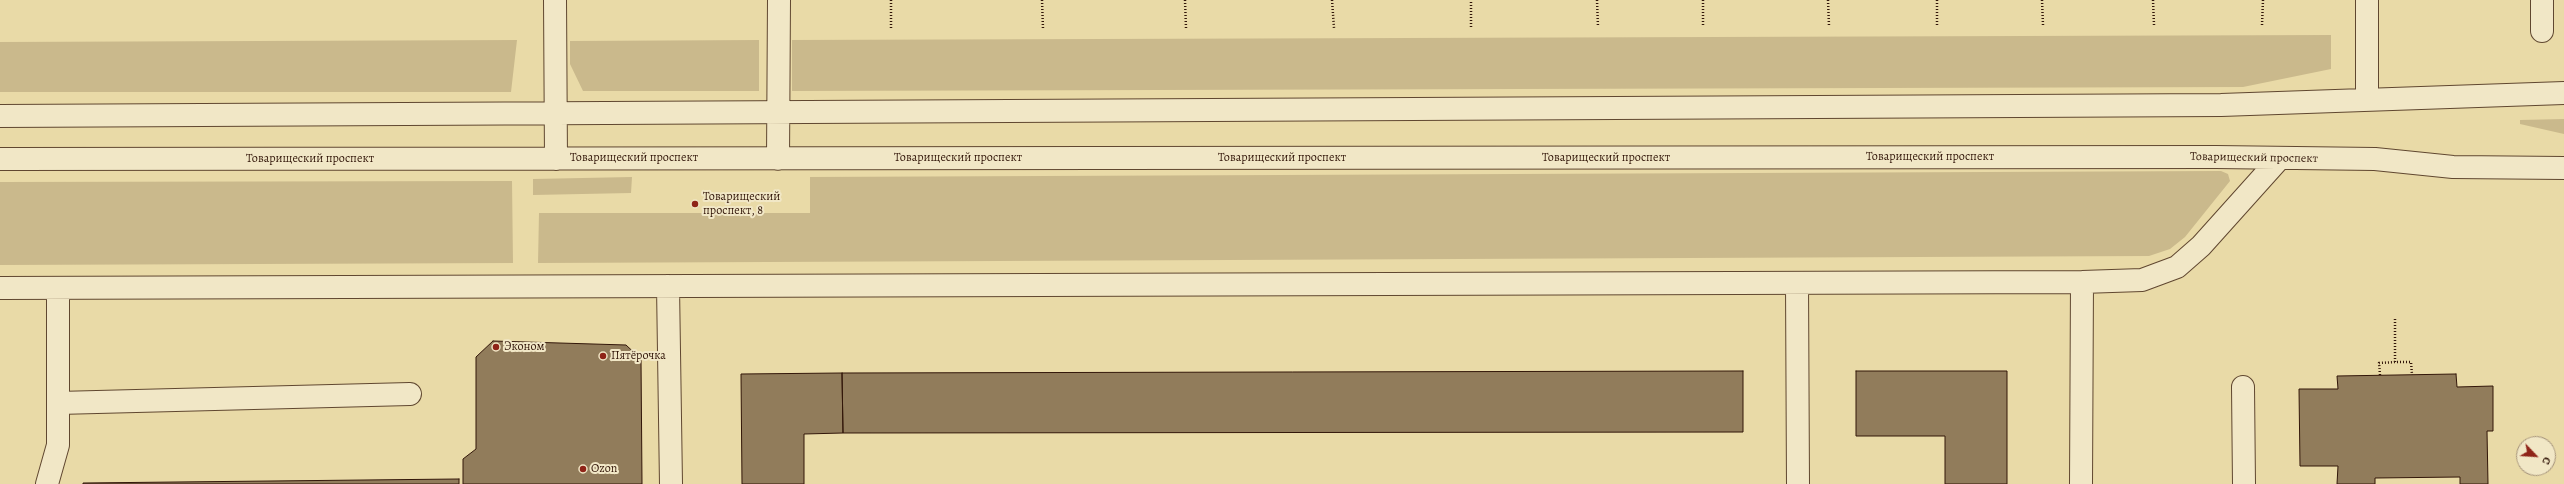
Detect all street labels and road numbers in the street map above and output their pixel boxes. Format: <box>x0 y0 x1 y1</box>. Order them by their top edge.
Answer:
street label: Товарищеский проспект <box>1866 150 1994 164</box>
street label: Товарищеский проспект <box>2190 150 2318 166</box>
street label: Товарищеский проспект <box>570 151 698 165</box>
street label: Товарищеский проспект <box>894 151 1022 165</box>
street label: Товарищеский проспект <box>1218 151 1346 165</box>
street label: Товарищеский проспект <box>1542 151 1670 165</box>
street label: Товарищеский проспект <box>246 152 374 166</box>

